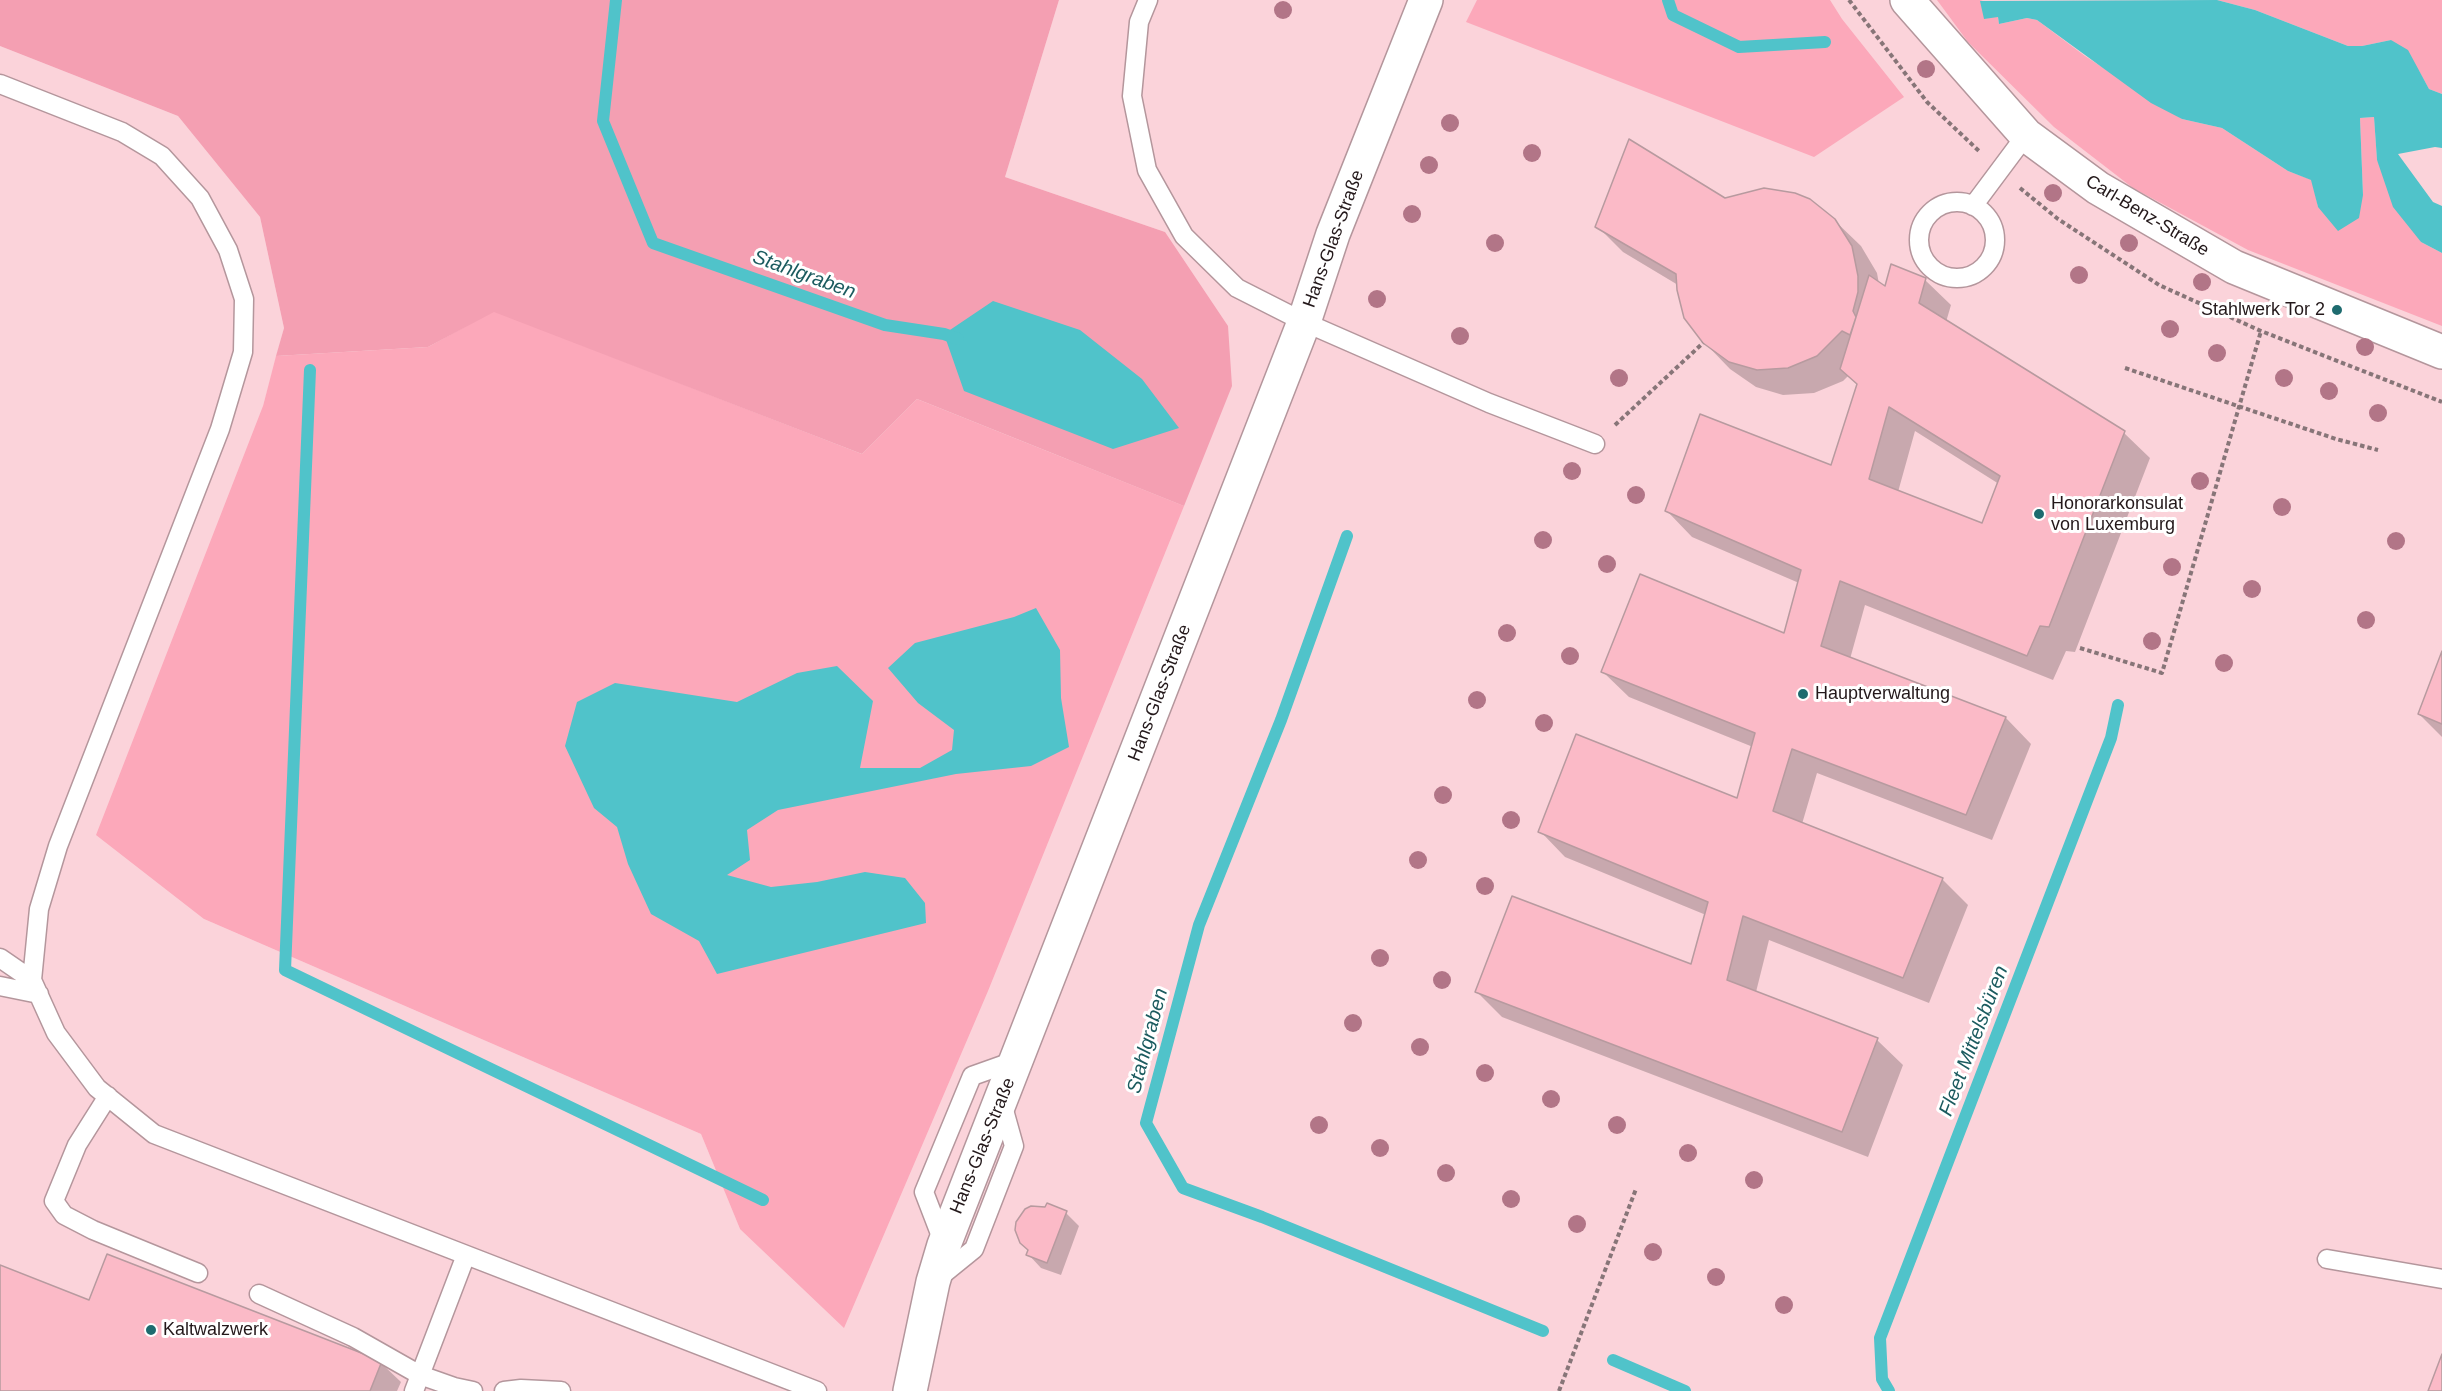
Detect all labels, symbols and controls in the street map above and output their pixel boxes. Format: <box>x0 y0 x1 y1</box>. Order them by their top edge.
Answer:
street label: Hans-Glas-Straße <box>1299 167 1369 311</box>
street label: Carl-Benz-Straße <box>2081 171 2213 261</box>
water label: Stahlgraben <box>749 245 859 305</box>
place label: Stahlwerk Tor 2 <box>2201 299 2325 321</box>
marker: Stahlwerk Tor 2 <box>2330 303 2344 317</box>
place label: Honorarkonsulat von Luxemburg <box>2051 493 2183 536</box>
marker: Honorarkonsulat von Luxemburg <box>2032 507 2046 521</box>
street label: Hans-Glas-Straße <box>1124 621 1196 765</box>
place label: Hauptverwaltung <box>1815 683 1950 705</box>
marker: Hauptverwaltung <box>1796 687 1810 701</box>
water label: Fleet Mittelsbüren <box>1934 963 2014 1119</box>
water label: Stahlgraben <box>1122 986 1174 1096</box>
street label: Hans-Glas-Straße <box>946 1075 1020 1217</box>
place label: Kaltwalzwerk <box>163 1319 268 1341</box>
marker: Kaltwalzwerk <box>144 1323 158 1337</box>

